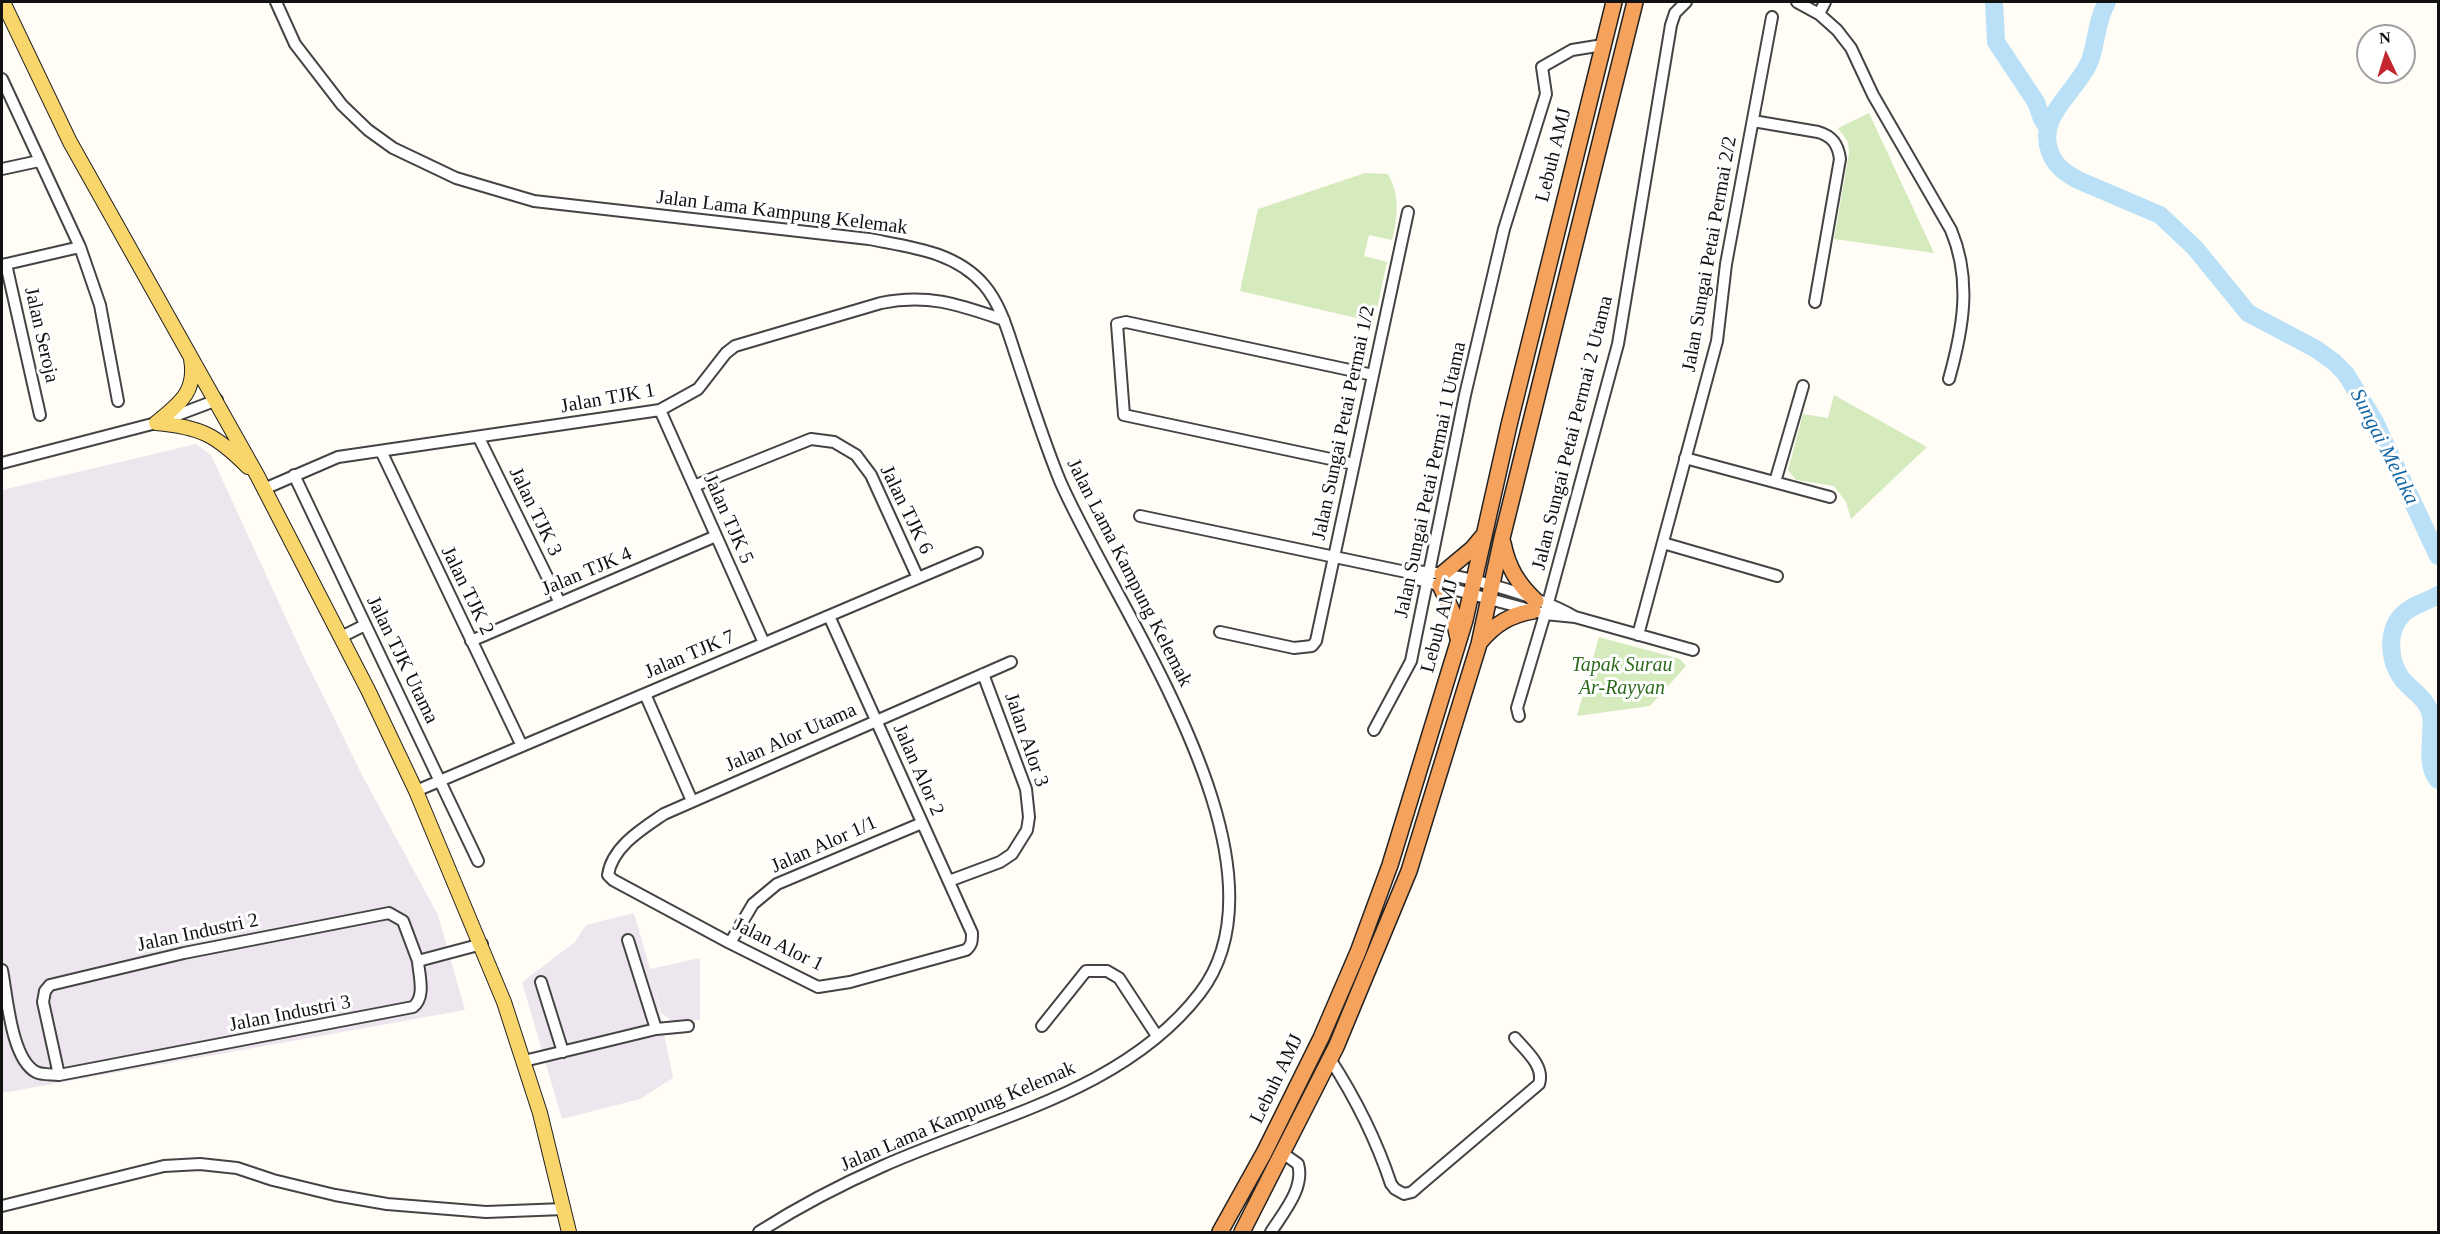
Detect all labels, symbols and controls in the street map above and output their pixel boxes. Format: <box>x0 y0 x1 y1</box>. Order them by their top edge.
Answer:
north arrow <box>2356 24 2416 84</box>
text: N <box>2378 29 2391 46</box>
street label: Lebuh AMJ <box>1531 105 1577 205</box>
street label: Jalan Sungai Petai Permai 2/2 <box>1677 134 1743 374</box>
street label: Jalan Lama Kampung Kelemak <box>655 186 909 240</box>
street label: Jalan Seroja <box>18 285 64 385</box>
street label: Jalan Sungai Petai Permai 2 Utama <box>1527 293 1619 573</box>
street label: Jalan Sungai Petai Permai 1/2 <box>1307 304 1381 542</box>
street label: Jalan Sungai Petai Permai 1 Utama <box>1390 340 1472 620</box>
street label: Jalan TJK 1 <box>559 379 657 419</box>
water label: Sungai Melaka <box>2344 385 2424 509</box>
street label: Jalan Lama Kampung Kelemak <box>1061 455 1197 691</box>
street label: Jalan TJK 6 <box>874 462 938 558</box>
street label: Jalan TJK 3 <box>503 464 567 560</box>
street label: Jalan TJK 5 <box>698 470 758 568</box>
street label: Jalan TJK 4 <box>538 542 636 602</box>
street label: Jalan TJK 2 <box>435 543 499 639</box>
street label: Lebuh AMJ <box>1416 576 1464 676</box>
street label: Jalan TJK Utama <box>361 592 443 728</box>
street label: Jalan TJK 7 <box>641 625 739 685</box>
park label: Tapak Surau Ar-Rayyan <box>1572 654 1672 701</box>
street label: Jalan Alor 3 <box>999 690 1053 790</box>
street label: Jalan Alor Utama <box>722 698 860 778</box>
street label: Jalan Alor 2 <box>887 720 949 820</box>
street label: Jalan Alor 1/1 <box>767 811 881 879</box>
street label: Jalan Industri 2 <box>135 908 261 958</box>
street label: Jalan Alor 1 <box>729 913 827 977</box>
street label: Jalan Industri 3 <box>227 990 353 1038</box>
street label: Lebuh AMJ <box>1245 1031 1309 1127</box>
street label: Jalan Lama Kampung Kelemak <box>837 1057 1079 1177</box>

